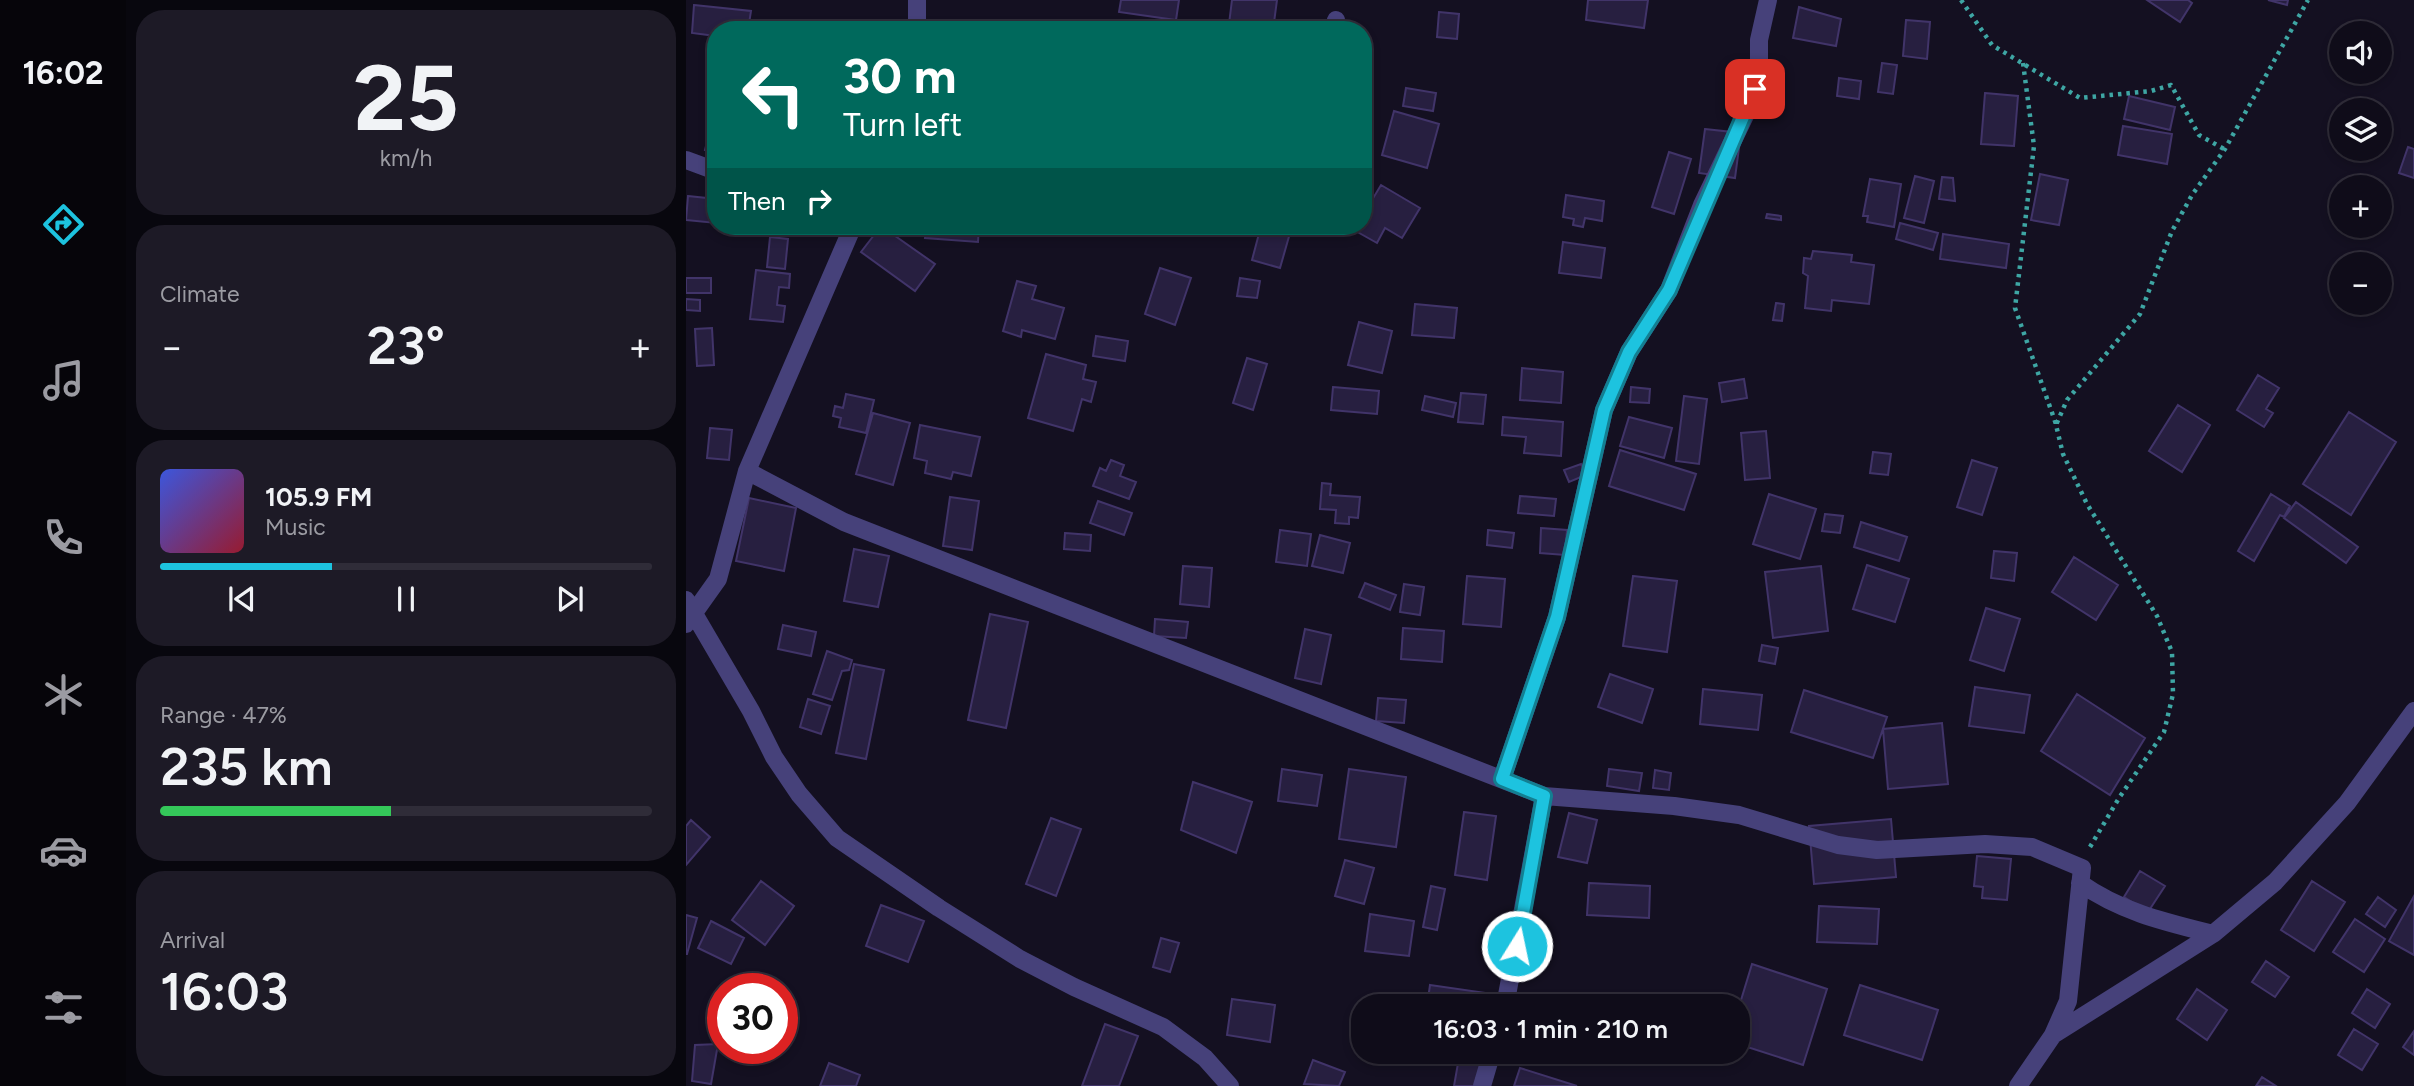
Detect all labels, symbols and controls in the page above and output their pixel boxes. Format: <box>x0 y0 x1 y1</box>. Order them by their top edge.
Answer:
map controls <box>2329 21 2392 315</box>
button: sound <box>2329 21 2392 84</box>
text: 25 <box>353 44 459 153</box>
text: 30 m <box>843 46 956 105</box>
icon: left <box>728 49 819 140</box>
text: 16:02 <box>23 54 103 92</box>
pin <box>1725 59 1785 119</box>
icon: arrive <box>1736 70 1774 108</box>
button: layers <box>2329 98 2392 161</box>
text: Turn left <box>843 106 962 144</box>
text: km/h <box>380 144 432 172</box>
button: + <box>2329 175 2392 238</box>
icon: right <box>800 182 838 220</box>
text: Then <box>728 185 786 217</box>
icon: directions <box>39 200 88 249</box>
button: − <box>2329 252 2392 315</box>
text: Climate <box>160 280 239 308</box>
text: 23° <box>367 315 445 377</box>
text: − <box>160 324 184 370</box>
text: + <box>628 324 652 370</box>
icon: music <box>39 356 88 405</box>
text: 105.9 FM <box>265 481 372 513</box>
icon: phone <box>39 513 88 562</box>
text: Music <box>265 513 326 541</box>
icon: previous <box>223 580 261 618</box>
icon: pause <box>387 580 425 618</box>
icon: next <box>551 580 589 618</box>
icon: climate <box>39 670 88 719</box>
text: Range · 47% <box>160 701 287 729</box>
text: 235 km <box>160 736 333 798</box>
icon: car <box>39 826 88 875</box>
position arrow <box>1480 909 1554 983</box>
text: Arrival <box>160 926 225 954</box>
text: 16:03 <box>160 961 289 1023</box>
speed limit sign: 30 <box>707 973 798 1064</box>
icon: filters <box>39 983 88 1032</box>
text: 16:03 · 1 min · 210 m <box>1433 1013 1668 1045</box>

